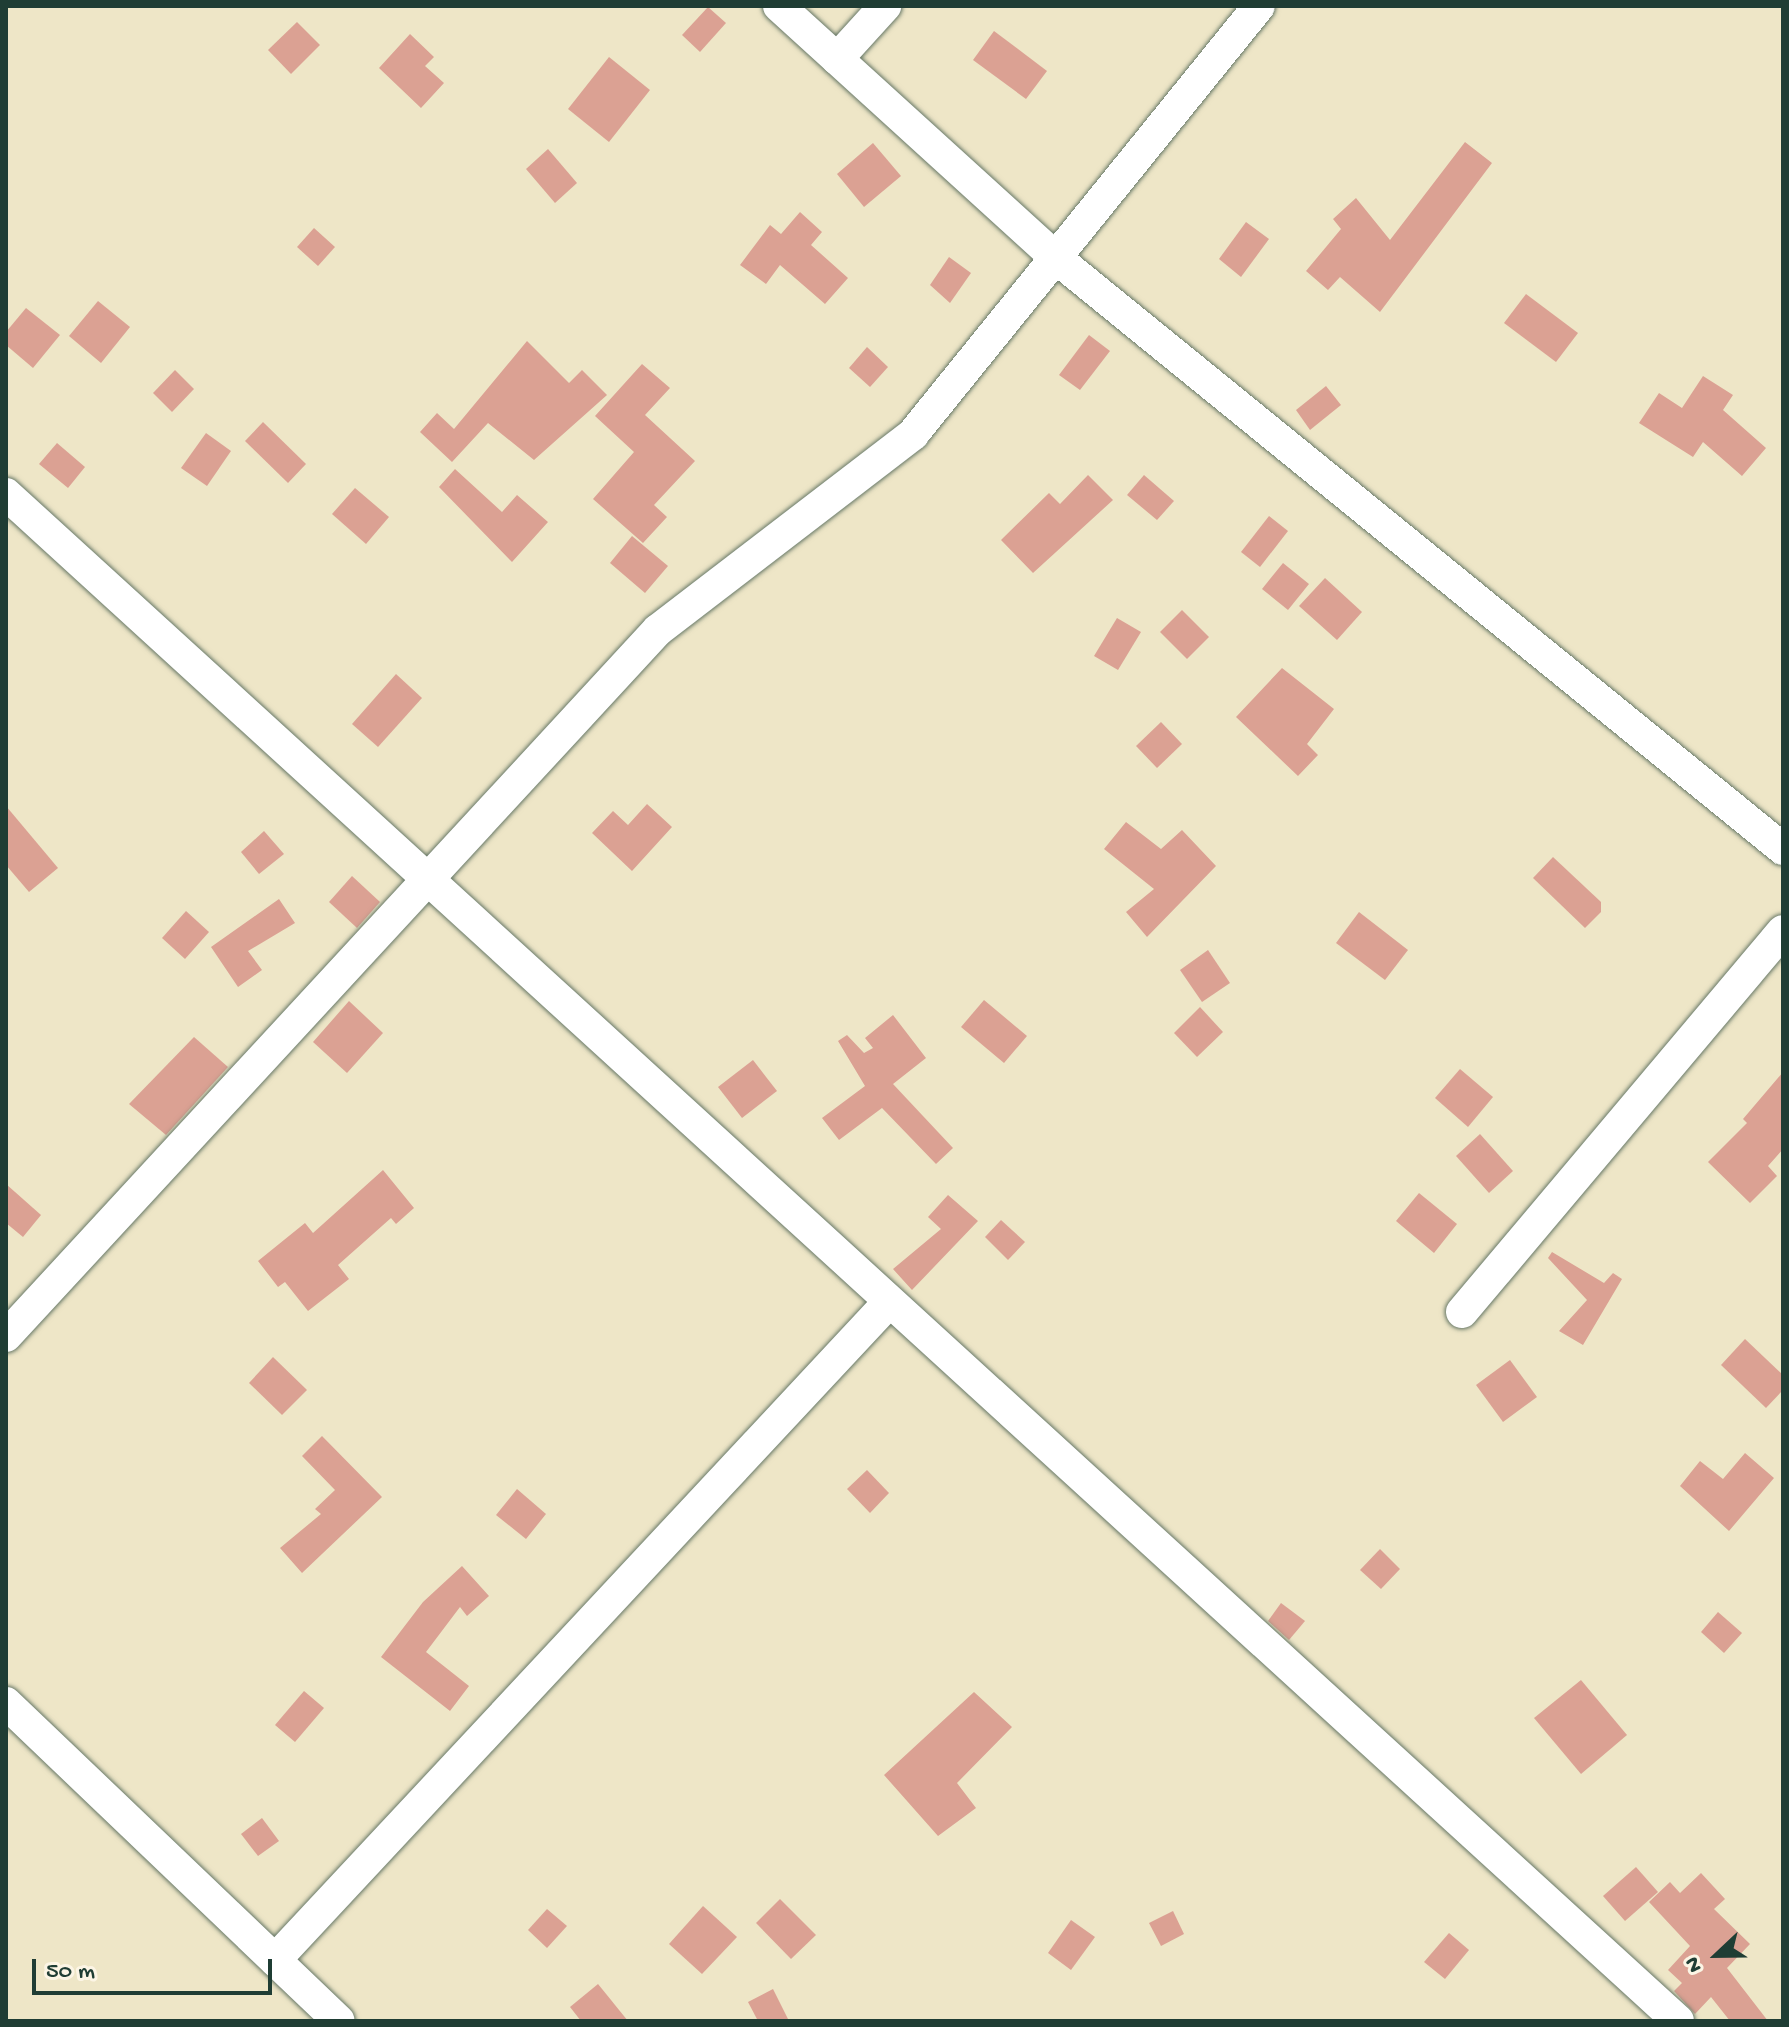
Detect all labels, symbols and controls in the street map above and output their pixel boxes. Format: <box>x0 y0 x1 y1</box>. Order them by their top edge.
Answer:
north arrow <box>1677 1915 1757 1995</box>
scale bar <box>36 1943 276 1993</box>
text: N <box>1680 1952 1709 1976</box>
text: 50 m <box>46 1958 95 1987</box>

